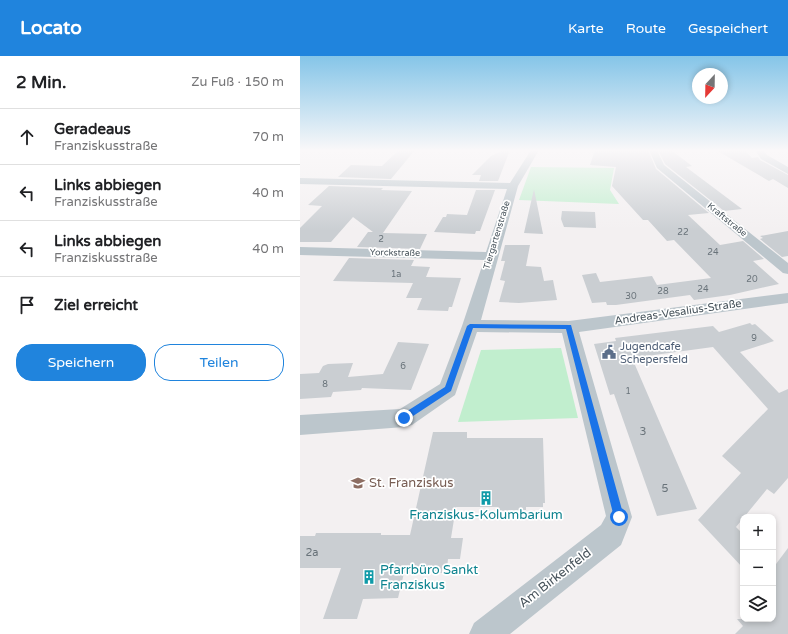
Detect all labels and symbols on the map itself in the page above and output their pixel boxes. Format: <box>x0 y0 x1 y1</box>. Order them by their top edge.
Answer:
north arrow <box>692 68 728 104</box>
street label: Tiergartenstraße <box>481 199 513 271</box>
street label: Kraftstraße <box>705 201 749 239</box>
house number: 22 <box>677 227 689 238</box>
house number: 2 <box>378 234 384 245</box>
street label: Yorckstraße <box>370 247 420 259</box>
house number: 24 <box>707 247 719 258</box>
house number: 1a <box>391 269 401 280</box>
house number: 20 <box>746 274 758 285</box>
house number: 24 <box>697 284 709 295</box>
house number: 28 <box>657 286 669 297</box>
house number: 30 <box>625 291 637 302</box>
street label: Andreas-Vesalius-Straße <box>614 297 742 327</box>
house number: 9 <box>751 333 757 344</box>
place label: Jugendcafe Schepersfeld <box>620 340 688 366</box>
public building icon: Jugendcafe Schepersfeld <box>601 344 617 360</box>
house number: 6 <box>400 361 406 372</box>
house number: 8 <box>322 379 328 390</box>
house number: 1 <box>625 386 631 397</box>
route end <box>395 409 413 427</box>
house number: 3 <box>640 425 647 438</box>
school or university icon: St. Franziskus <box>350 475 366 491</box>
place label: St. Franziskus <box>369 475 453 491</box>
house number: 5 <box>662 482 669 495</box>
building icon: Franziskus-Kolumbarium <box>478 490 494 506</box>
place label: Franziskus-Kolumbarium <box>409 507 563 523</box>
route start <box>610 508 628 526</box>
street label: Am Birkenfeld <box>516 545 594 611</box>
house number: 2a <box>305 546 319 559</box>
place label: Pfarrbüro Sankt Franziskus <box>380 562 478 593</box>
building icon: Pfarrbüro Sankt Franziskus <box>361 569 377 585</box>

